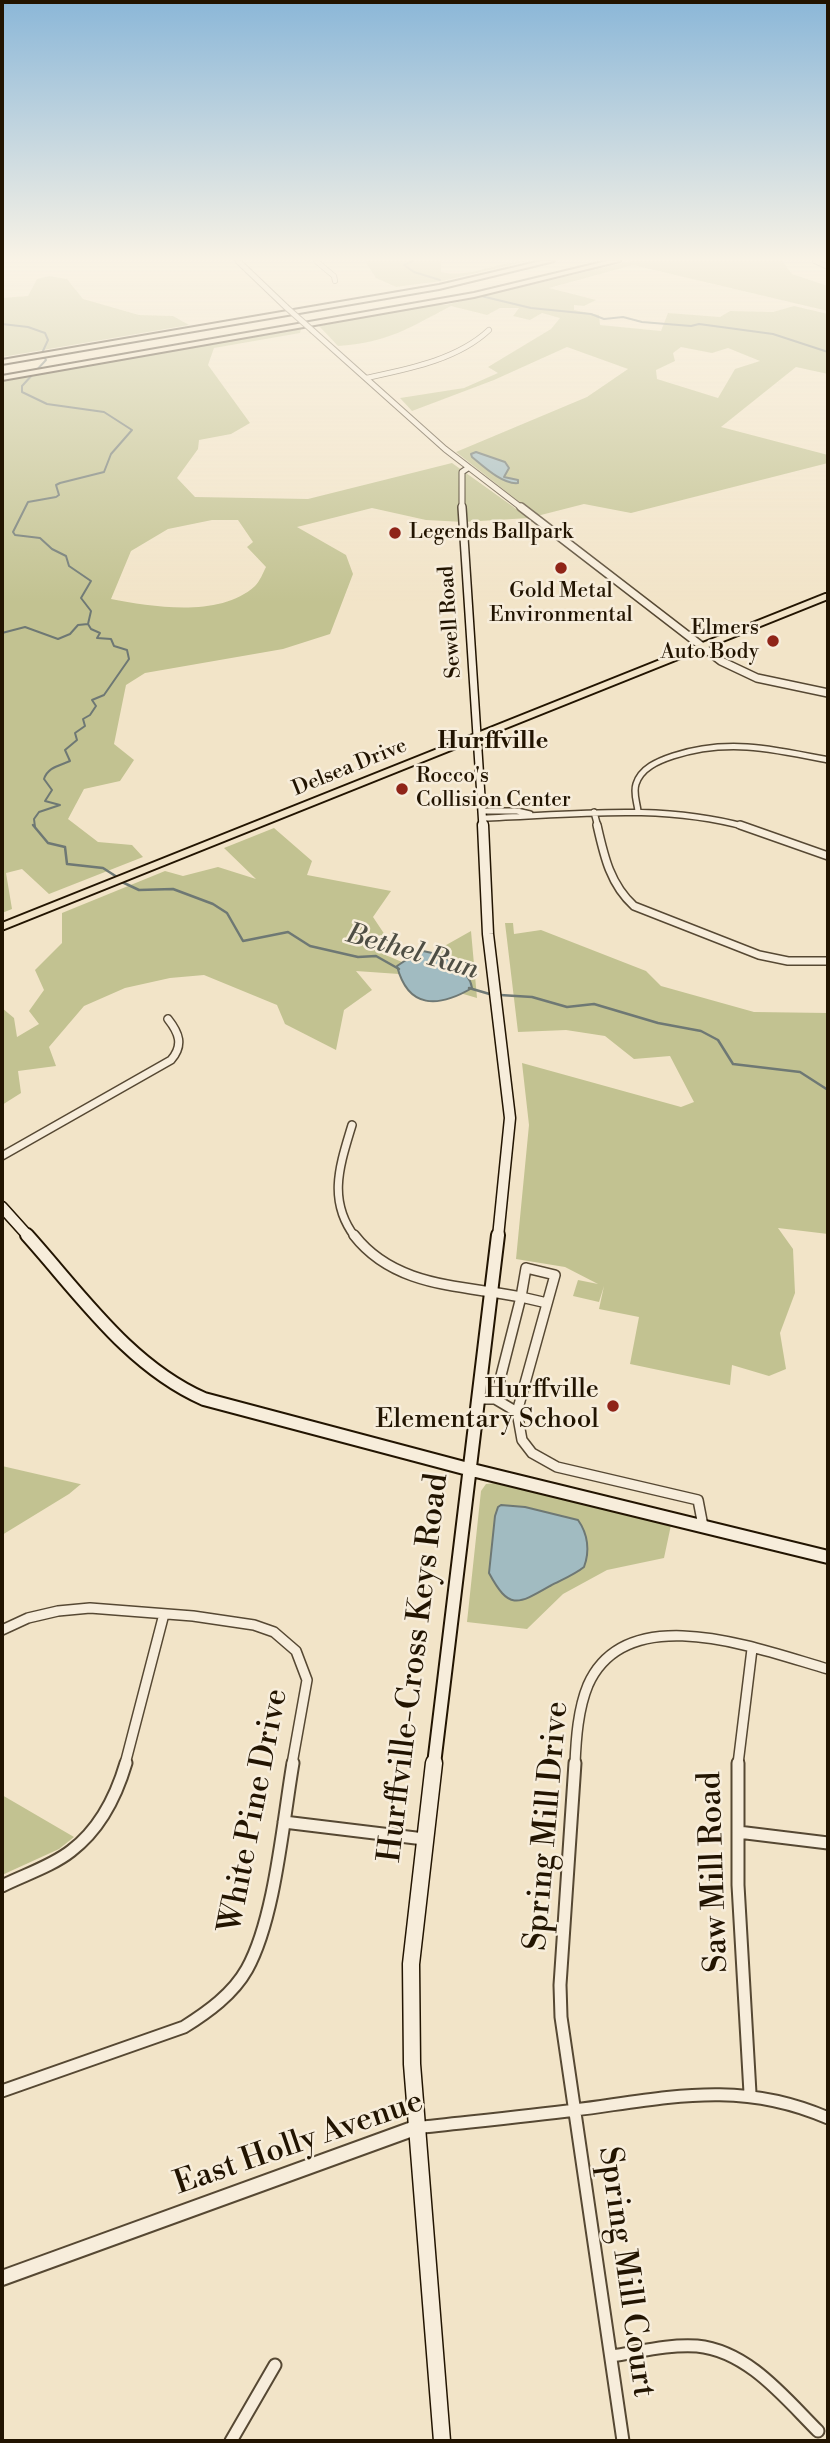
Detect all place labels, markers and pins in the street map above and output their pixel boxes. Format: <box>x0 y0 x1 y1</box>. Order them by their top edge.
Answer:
place label: Legends Ballpark <box>409 520 573 546</box>
marker: Legends Ballpark <box>387 525 403 541</box>
marker: Gold Metal Environmental <box>553 560 569 576</box>
place label: Gold Metal Environmental <box>489 579 633 629</box>
place label: Elmers Auto Body <box>661 616 759 666</box>
marker: Elmers Auto Body <box>765 633 781 649</box>
place label: Rocco's Collision Center <box>416 764 571 814</box>
marker: Rocco's Collision Center <box>394 781 410 797</box>
place label: Hurffville Elementary School <box>376 1375 599 1436</box>
marker: Hurffville Elementary School <box>605 1398 621 1414</box>

